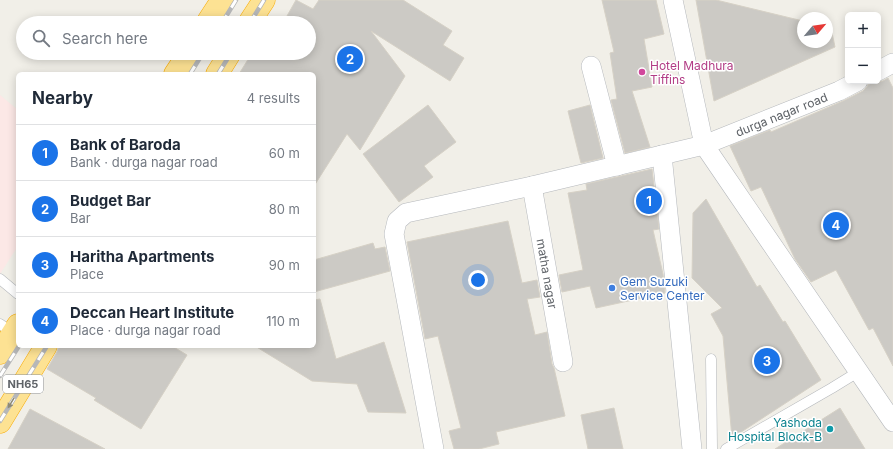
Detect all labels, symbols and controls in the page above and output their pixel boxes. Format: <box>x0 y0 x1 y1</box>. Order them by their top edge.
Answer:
north arrow <box>797 12 833 48</box>
map controls <box>845 12 881 84</box>
button: + <box>845 12 881 48</box>
search box <box>16 16 316 60</box>
icon: search <box>30 27 52 49</box>
text: Search here <box>62 29 148 48</box>
pin: 2 <box>337 44 363 74</box>
button: − <box>845 48 881 84</box>
place label: Hotel Madhura Tiffins <box>650 58 734 87</box>
marker: Hotel Madhura Tiffins <box>637 67 647 77</box>
text: Nearby <box>32 88 93 108</box>
street label: durga nagar road <box>733 89 830 139</box>
text: 4 results <box>247 90 300 106</box>
text: Bank of Baroda <box>70 135 181 154</box>
text: 1 <box>42 145 48 161</box>
text: 60 m <box>269 145 300 161</box>
text: Bank · durga nagar road <box>70 154 218 170</box>
pin: 1 <box>636 186 662 216</box>
text: Budget Bar <box>70 191 151 210</box>
text: 2 <box>41 201 49 217</box>
text: 80 m <box>269 201 300 217</box>
text: Bar <box>70 210 91 226</box>
pin: 4 <box>823 210 849 240</box>
street label: matha nagar <box>534 237 561 310</box>
text: Haritha Apartments <box>70 247 214 266</box>
text: 3 <box>41 257 49 273</box>
text: 90 m <box>269 257 300 273</box>
text: Place <box>70 266 104 282</box>
your location <box>468 270 488 290</box>
place label: Gem Suzuki Service Center <box>620 274 705 303</box>
marker: Gem Suzuki Service Center <box>607 283 617 293</box>
text: Deccan Heart Institute <box>70 303 234 322</box>
text: 4 <box>41 313 49 329</box>
text: 110 m <box>266 313 300 329</box>
text: Place · durga nagar road <box>70 322 221 338</box>
pin: 3 <box>754 346 780 376</box>
road number: NH65 <box>3 375 43 393</box>
one-way arrow <box>8 397 15 409</box>
place label: Yashoda Hospital Block-B <box>728 415 822 444</box>
marker: Yashoda Hospital Block-B <box>825 424 835 434</box>

